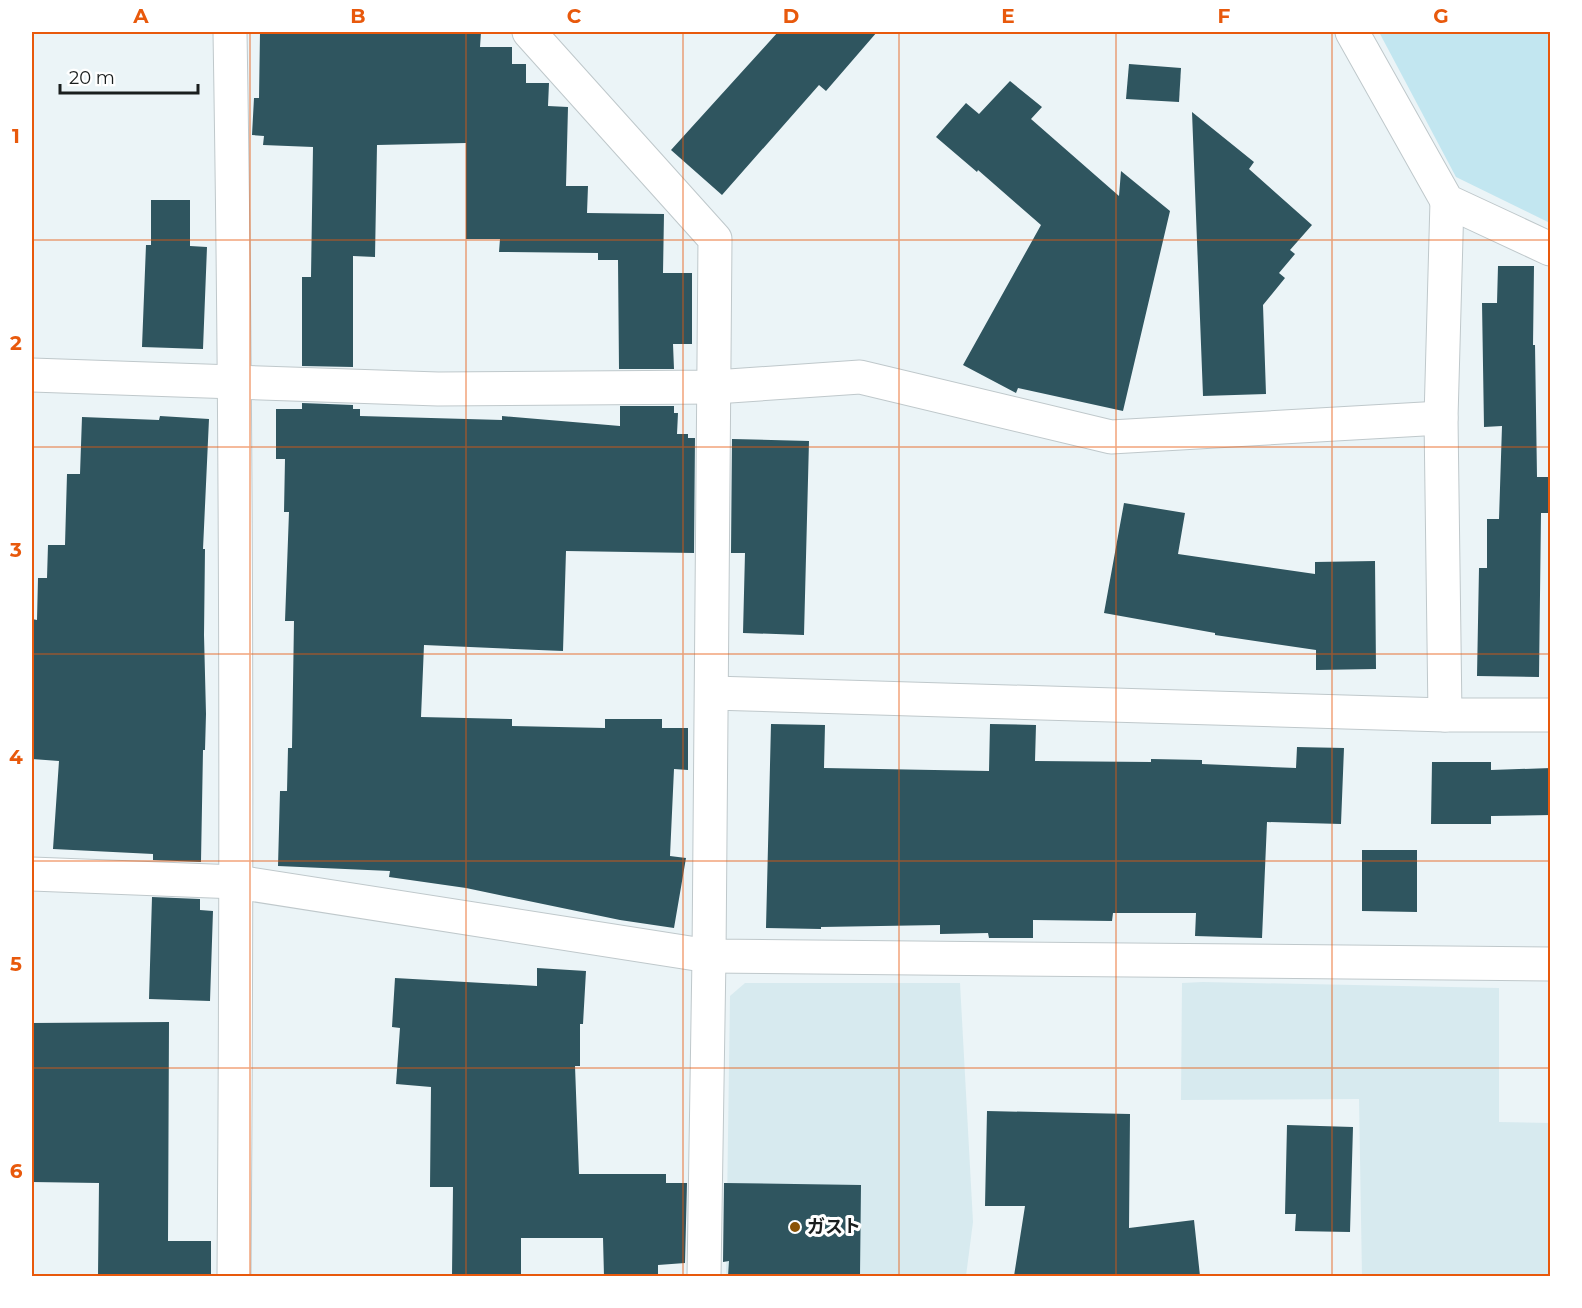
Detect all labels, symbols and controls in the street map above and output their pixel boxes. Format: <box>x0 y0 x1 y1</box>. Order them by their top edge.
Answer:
text: A <box>132 4 149 28</box>
text: B <box>350 4 366 28</box>
text: C <box>567 4 582 28</box>
text: D <box>783 4 799 28</box>
text: E <box>1001 4 1015 28</box>
text: F <box>1218 4 1231 28</box>
text: G <box>1433 4 1449 28</box>
scale bar <box>60 57 198 95</box>
text: 20 m <box>69 67 115 89</box>
text: 1 <box>12 124 20 148</box>
text: 2 <box>10 331 22 355</box>
text: 3 <box>9 538 22 562</box>
text: 4 <box>9 745 23 769</box>
text: 5 <box>10 952 22 976</box>
text: 6 <box>10 1159 23 1183</box>
place label: ガスト <box>807 1216 861 1238</box>
marker: ガスト <box>788 1220 802 1234</box>

